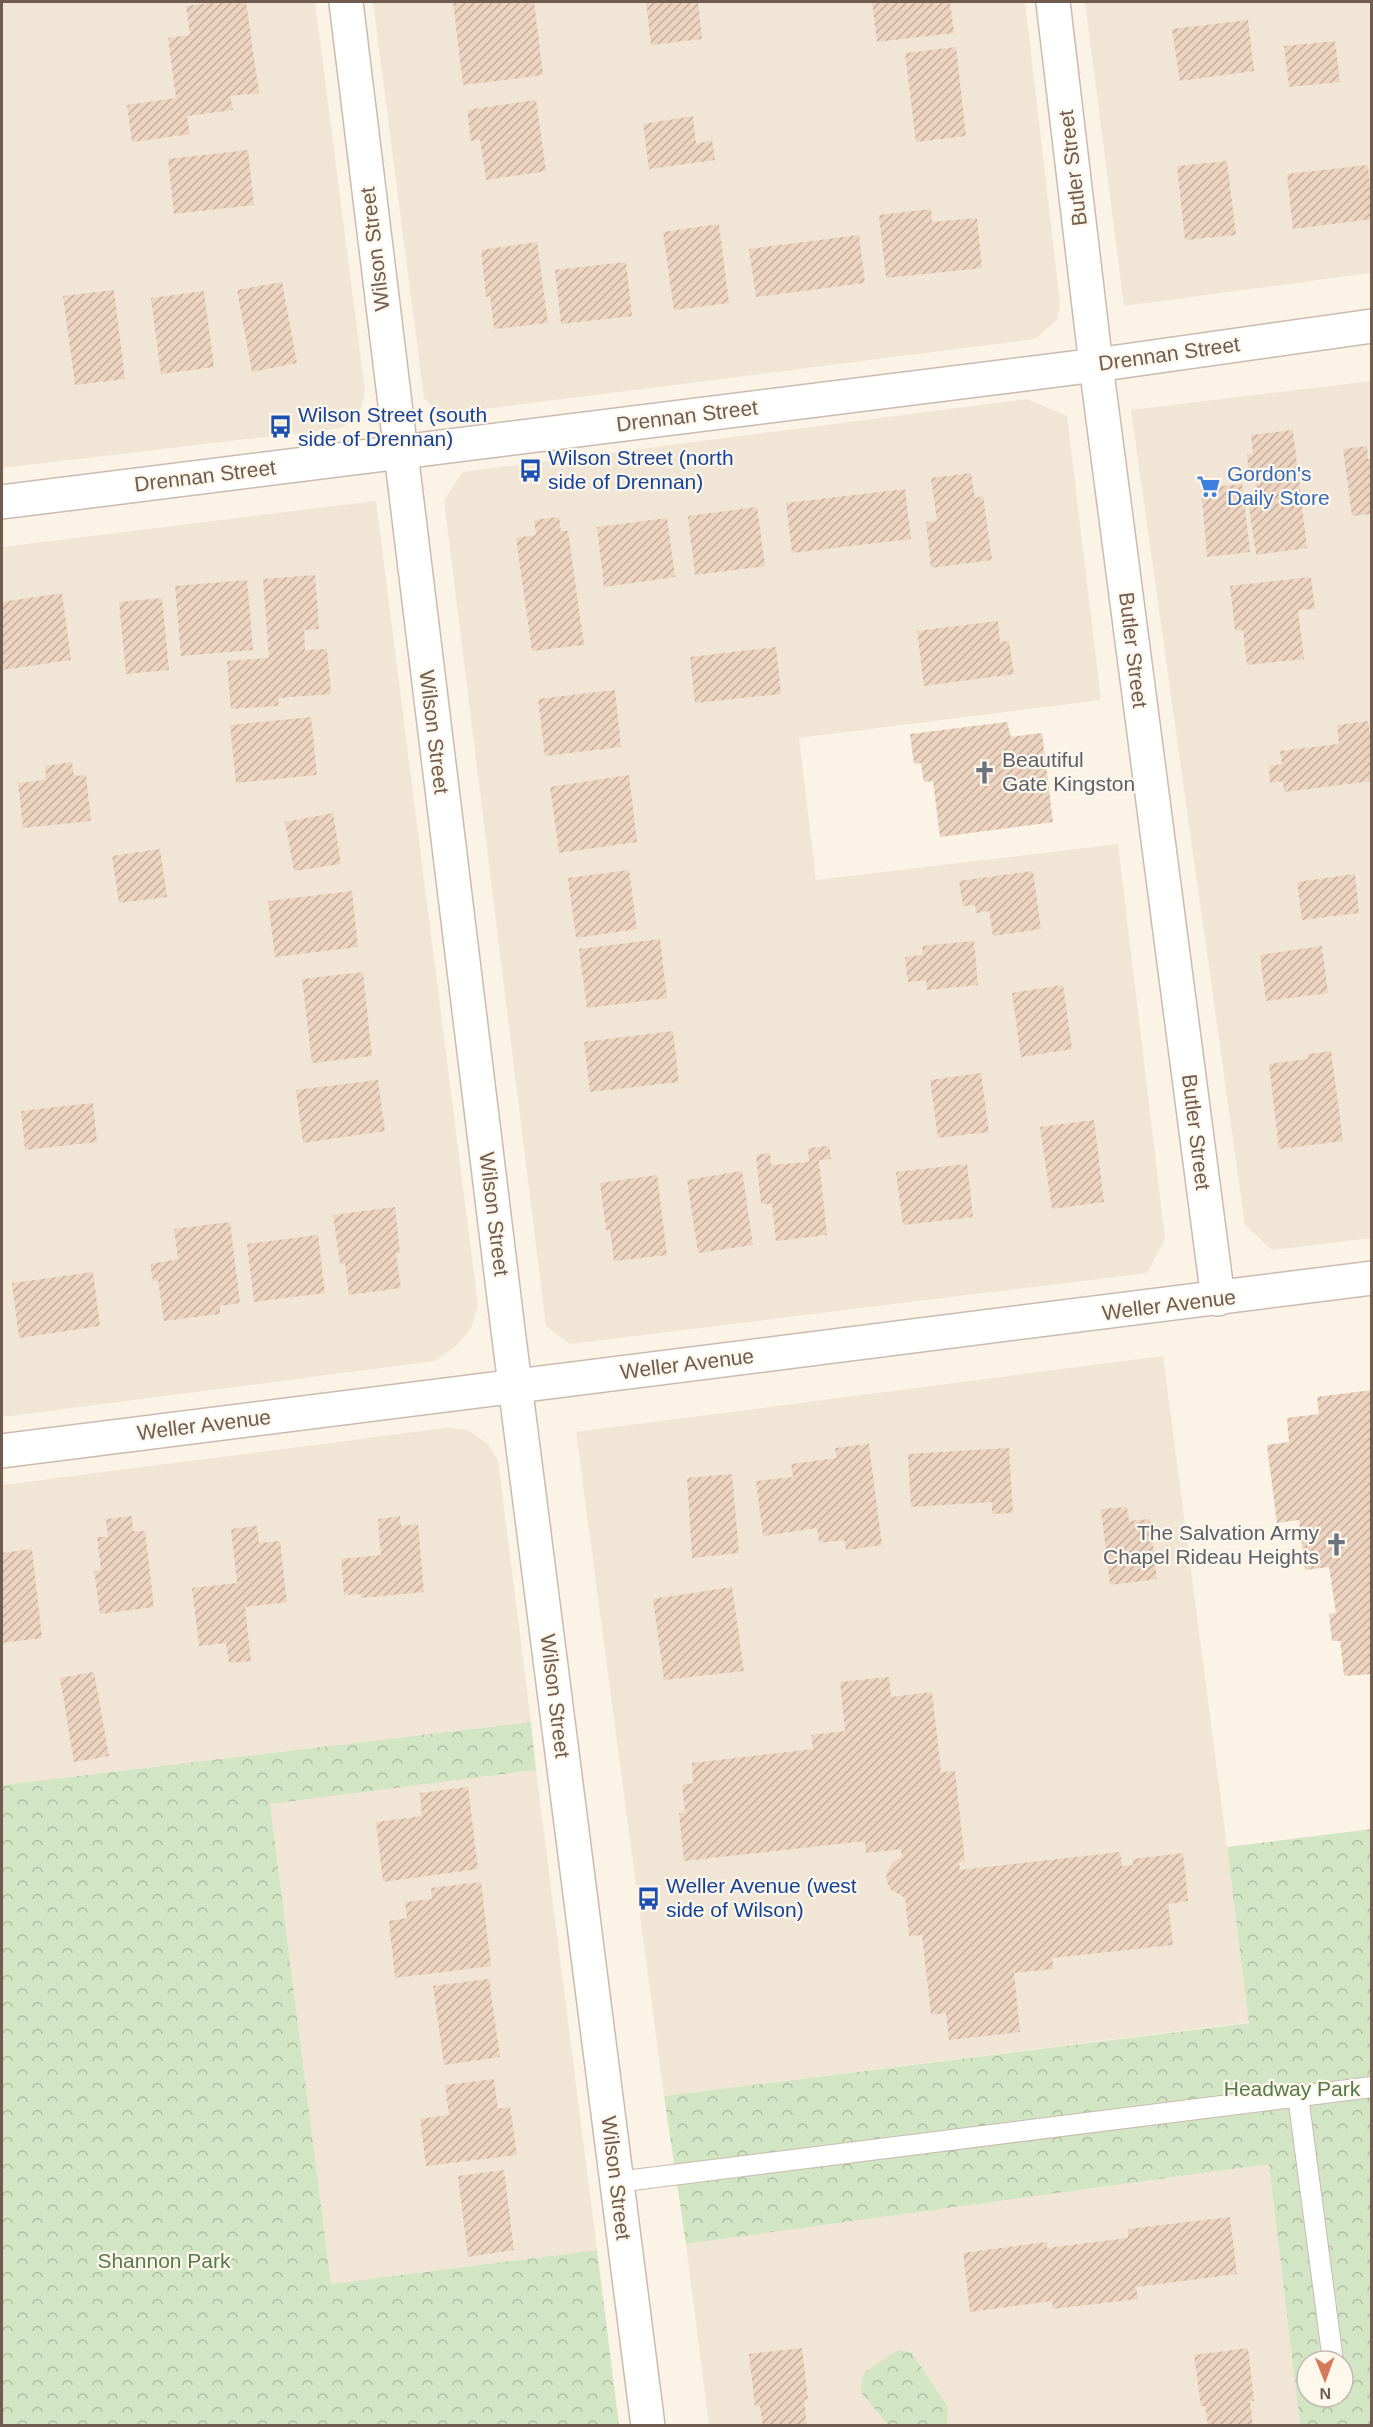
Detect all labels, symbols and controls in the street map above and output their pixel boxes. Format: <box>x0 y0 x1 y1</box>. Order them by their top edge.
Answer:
street label: Butler Street <box>1054 109 1091 227</box>
street label: Wilson Street <box>355 186 394 312</box>
street label: Drennan Street <box>1097 332 1241 375</box>
street label: Drennan Street <box>615 395 759 436</box>
place label: Wilson Street (south side of Drennan) <box>298 403 487 450</box>
bus stop icon: Wilson Street (south side of Drennan) <box>267 414 293 440</box>
place label: Wilson Street (north side of Drennan) <box>548 446 734 493</box>
street label: Drennan Street <box>133 455 277 496</box>
bus stop icon: Wilson Street (north side of Drennan) <box>517 457 543 483</box>
place label: Gordon's Daily Store <box>1227 462 1330 509</box>
supermarket icon: Gordon's Daily Store <box>1196 473 1222 499</box>
street label: Butler Street <box>1115 591 1152 709</box>
street label: Wilson Street <box>415 669 454 795</box>
place label: Beautiful Gate Kingston <box>1002 748 1135 795</box>
church icon: Beautiful Gate Kingston <box>971 759 997 785</box>
street label: Butler Street <box>1178 1073 1215 1191</box>
street label: Wilson Street <box>475 1151 514 1277</box>
street label: Weller Avenue <box>1101 1285 1237 1324</box>
street label: Weller Avenue <box>619 1344 755 1383</box>
street label: Weller Avenue <box>136 1405 272 1444</box>
place label: The Salvation Army Chapel Rideau Heights <box>1103 1521 1319 1568</box>
church icon: The Salvation Army Chapel Rideau Heights <box>1324 1532 1350 1558</box>
street label: Wilson Street <box>536 1633 575 1759</box>
place label: Weller Avenue (west side of Wilson) <box>666 1874 857 1921</box>
bus stop icon: Weller Avenue (west side of Wilson) <box>635 1885 661 1911</box>
park label: Headway Park <box>1224 2077 1361 2100</box>
street label: Wilson Street <box>597 2115 636 2241</box>
park label: Shannon Park <box>97 2249 231 2272</box>
north arrow <box>1295 2349 1355 2409</box>
text: N <box>1319 2385 1331 2402</box>

